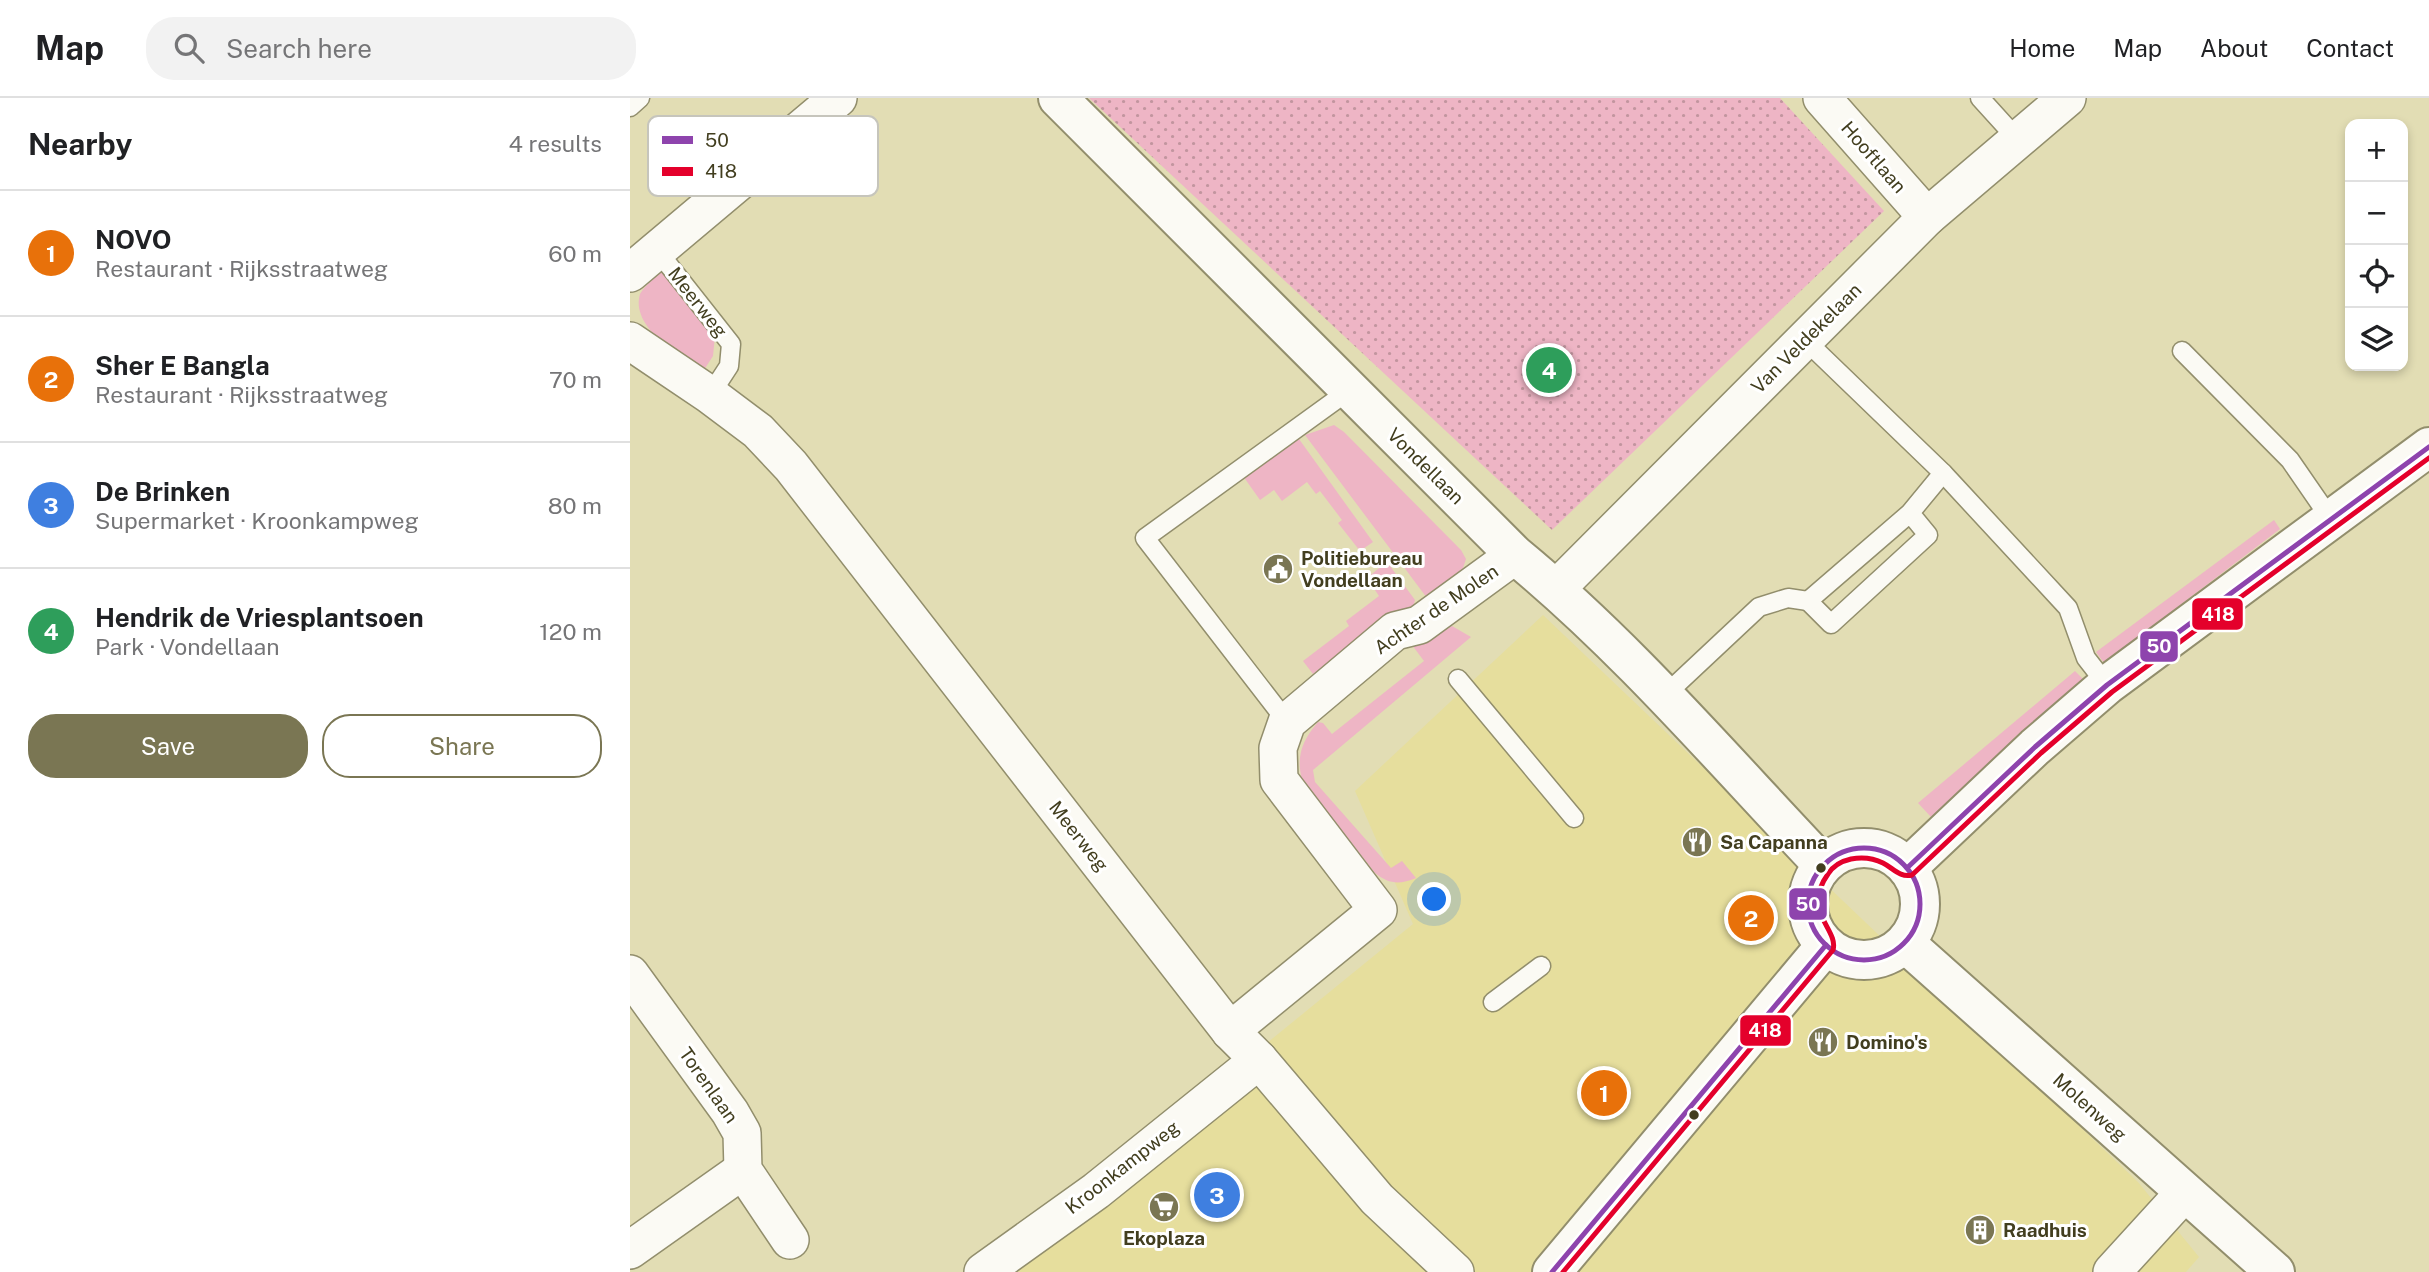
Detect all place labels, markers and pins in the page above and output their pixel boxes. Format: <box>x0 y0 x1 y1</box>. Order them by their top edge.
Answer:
pin: 4 <box>1526 344 1572 396</box>
place label: Politiebureau Vondellaan <box>1301 547 1423 591</box>
public building icon: Politiebureau Vondellaan <box>1261 552 1295 586</box>
restaurant icon: Sa Capanna <box>1680 825 1714 859</box>
place label: Sa Capanna <box>1720 831 1828 853</box>
unlabelled marker <box>1814 861 1828 875</box>
pin: 2 <box>1728 892 1774 944</box>
restaurant icon: Domino's <box>1806 1025 1840 1059</box>
place label: Domino's <box>1846 1031 1928 1053</box>
pin: 1 <box>1581 1067 1627 1119</box>
unlabelled marker <box>1687 1108 1701 1122</box>
pin: 3 <box>1194 1169 1240 1221</box>
supermarket icon: Ekoplaza <box>1147 1190 1181 1224</box>
building icon: Raadhuis <box>1963 1213 1997 1247</box>
place label: Raadhuis <box>2003 1219 2087 1241</box>
place label: Ekoplaza <box>1123 1227 1205 1249</box>

